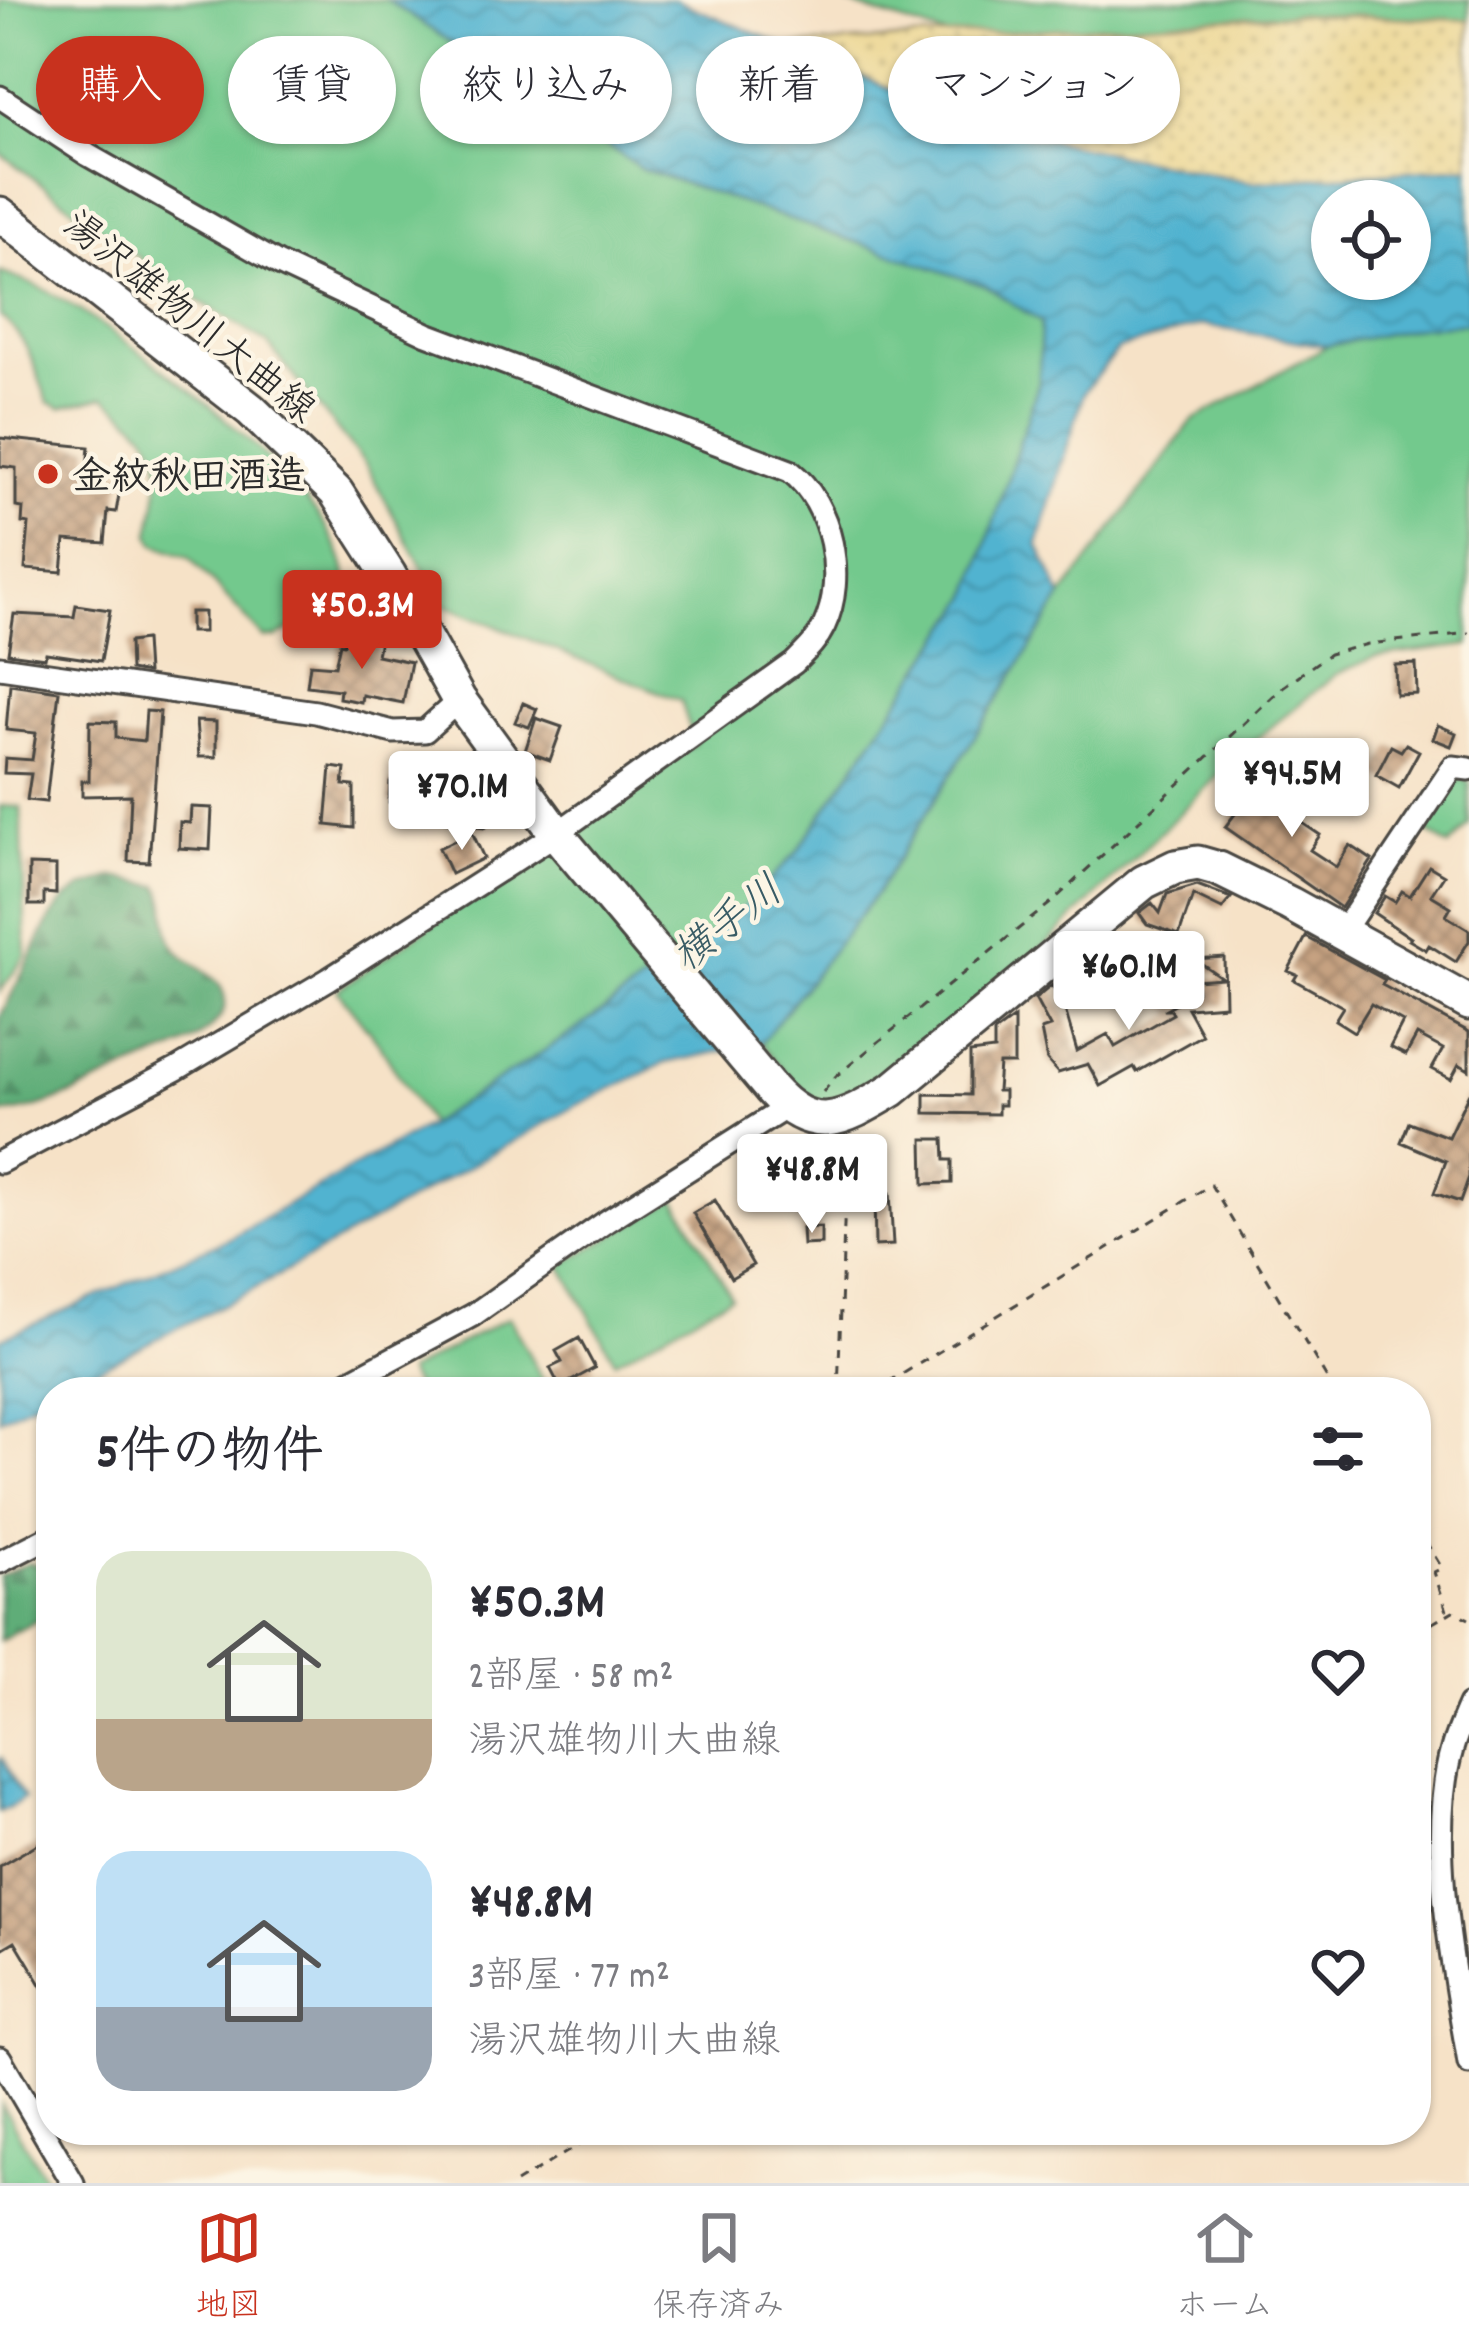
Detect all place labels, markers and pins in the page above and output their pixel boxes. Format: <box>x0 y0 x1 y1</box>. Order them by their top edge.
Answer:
place label: 金紋秋田酒造 <box>72 453 306 508</box>
marker: 金紋秋田酒造 <box>35 461 61 487</box>
pin: ¥50.3M <box>264 570 460 672</box>
pin: ¥94.5M <box>1194 738 1390 840</box>
pin: ¥70.1M <box>364 751 560 853</box>
pin: ¥60.1M <box>1031 931 1227 1033</box>
pin: ¥48.8M <box>714 1134 910 1236</box>

